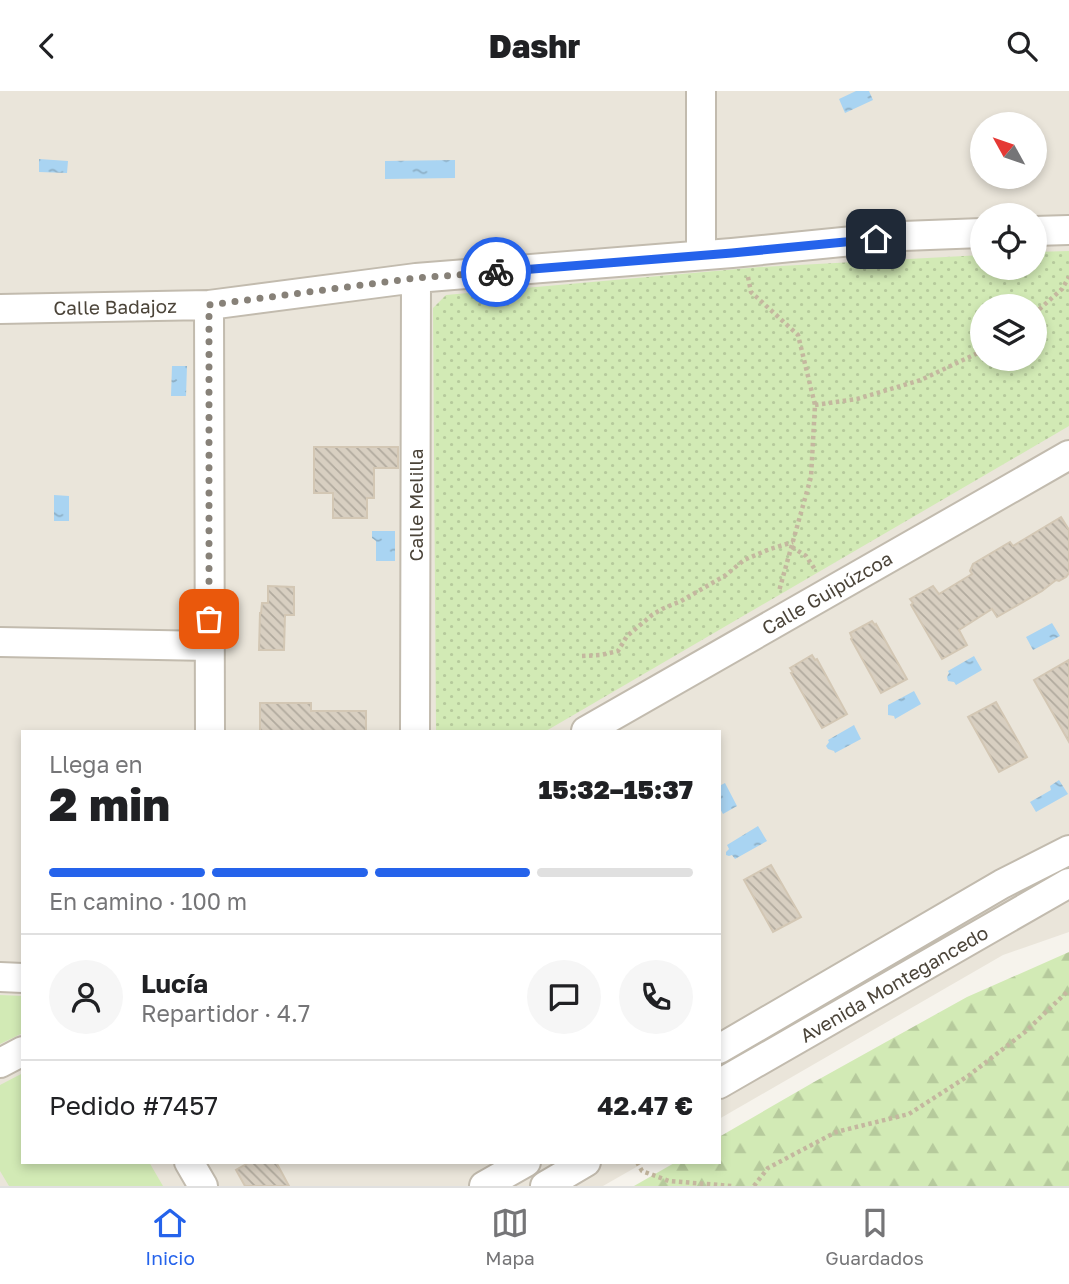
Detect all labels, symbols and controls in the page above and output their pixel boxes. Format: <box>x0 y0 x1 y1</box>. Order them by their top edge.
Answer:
icon: back <box>28 27 66 65</box>
text: Dashr <box>489 27 580 65</box>
icon: search <box>1003 27 1041 65</box>
north arrow <box>970 112 1046 189</box>
map controls <box>970 112 1047 371</box>
button: locate <box>970 203 1047 280</box>
pin <box>846 209 906 269</box>
icon: home <box>857 220 895 258</box>
courier <box>461 237 531 307</box>
icon: bike <box>477 253 515 291</box>
street label: Calle Badajoz <box>53 294 177 319</box>
button: layers <box>970 294 1047 371</box>
street label: Calle Melilla <box>404 449 427 561</box>
street label: Calle Guipúzcoa <box>757 546 896 639</box>
pin <box>179 589 239 649</box>
icon: bag <box>190 600 228 638</box>
text: Llega en <box>49 750 143 778</box>
text: 15:32–15:37 <box>539 774 693 805</box>
text: 2 min <box>49 776 170 831</box>
text: En camino · 100 m <box>49 887 247 915</box>
street label: Avenida Montegancedo <box>796 920 992 1047</box>
button: person <box>49 960 123 1034</box>
button: chat <box>527 960 601 1034</box>
button: phone <box>619 960 693 1034</box>
text: Lucía <box>141 968 208 999</box>
text: Repartidor · 4.7 <box>141 999 310 1027</box>
text: Pedido #7457 <box>49 1090 218 1121</box>
text: 42.47 € <box>597 1090 693 1121</box>
tab: Inicio <box>145 1204 195 1269</box>
tab: Mapa <box>485 1204 535 1269</box>
tab: Guardados <box>825 1204 924 1269</box>

